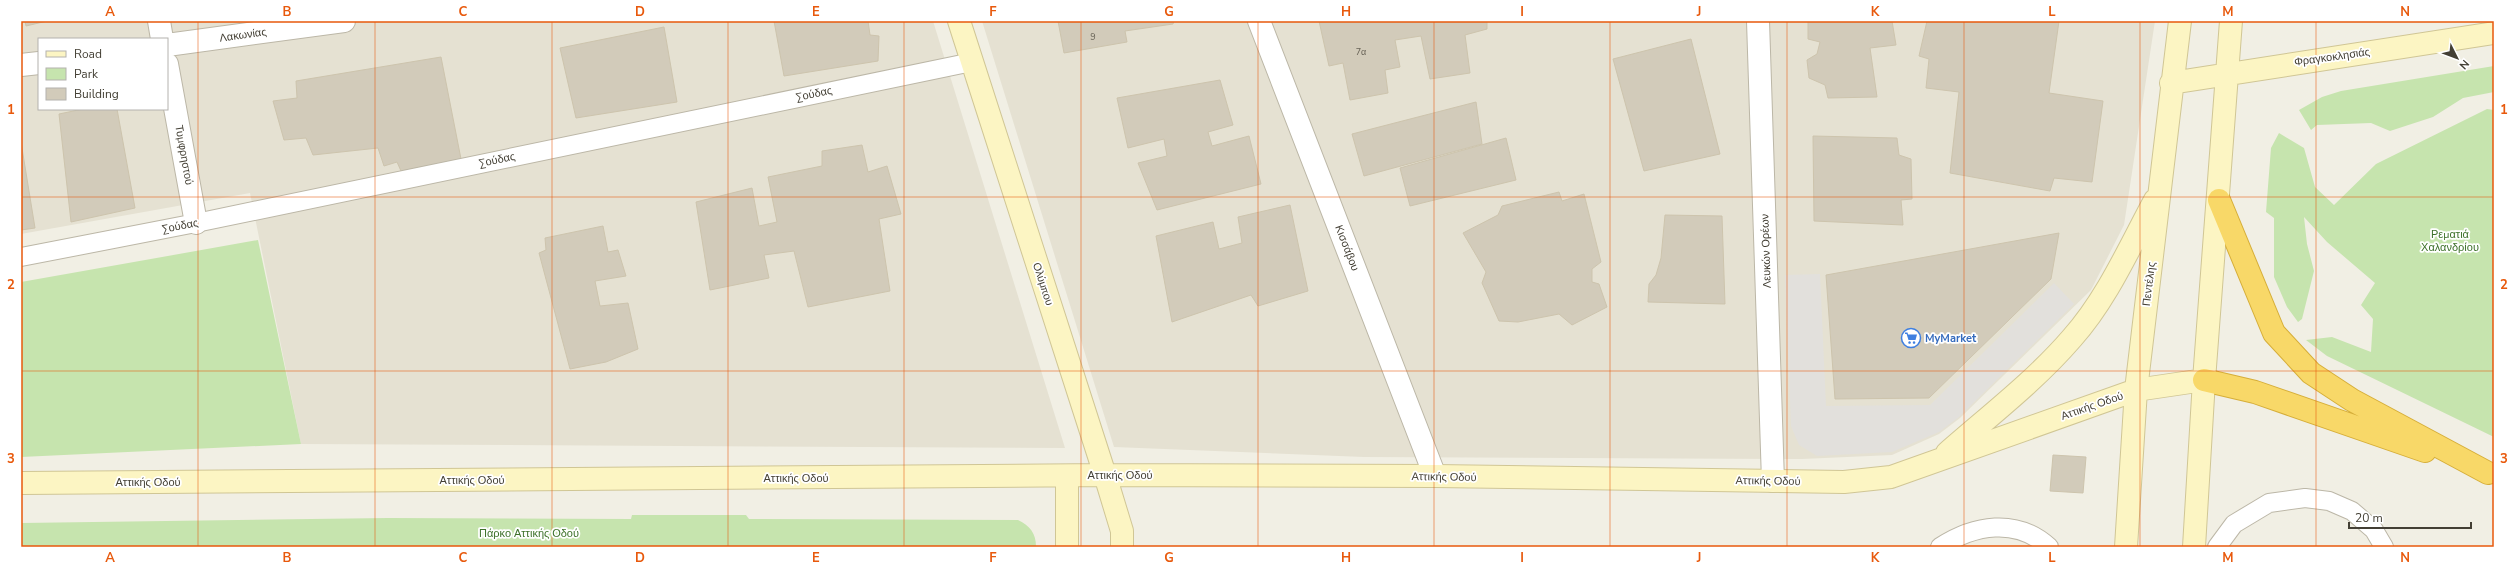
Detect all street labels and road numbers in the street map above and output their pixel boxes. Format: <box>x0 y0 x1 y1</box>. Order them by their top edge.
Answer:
street label: Λακωνίας <box>219 24 267 46</box>
street label: Φραγκοκλησιάς <box>2293 44 2371 70</box>
street label: Σούδας <box>795 83 833 105</box>
street label: Τυμφρηστού <box>171 124 197 186</box>
street label: Σούδας <box>478 149 516 171</box>
street label: Λευκών Ορέων <box>1757 213 1775 288</box>
street label: Σούδας <box>161 215 199 237</box>
street label: Κισσάβου <box>1331 223 1363 273</box>
street label: Ολύμπου <box>1029 260 1057 308</box>
street label: Πεντέλης <box>2139 261 2159 307</box>
street label: Αττικής Οδού <box>2059 388 2125 424</box>
street label: Αττικής Οδού <box>1087 468 1153 483</box>
street label: Αττικής Οδού <box>1411 469 1477 485</box>
street label: Αττικής Οδού <box>763 471 829 486</box>
street label: Αττικής Οδού <box>439 473 505 488</box>
street label: Αττικής Οδού <box>1735 473 1801 489</box>
street label: Αττικής Οδού <box>115 475 181 490</box>

